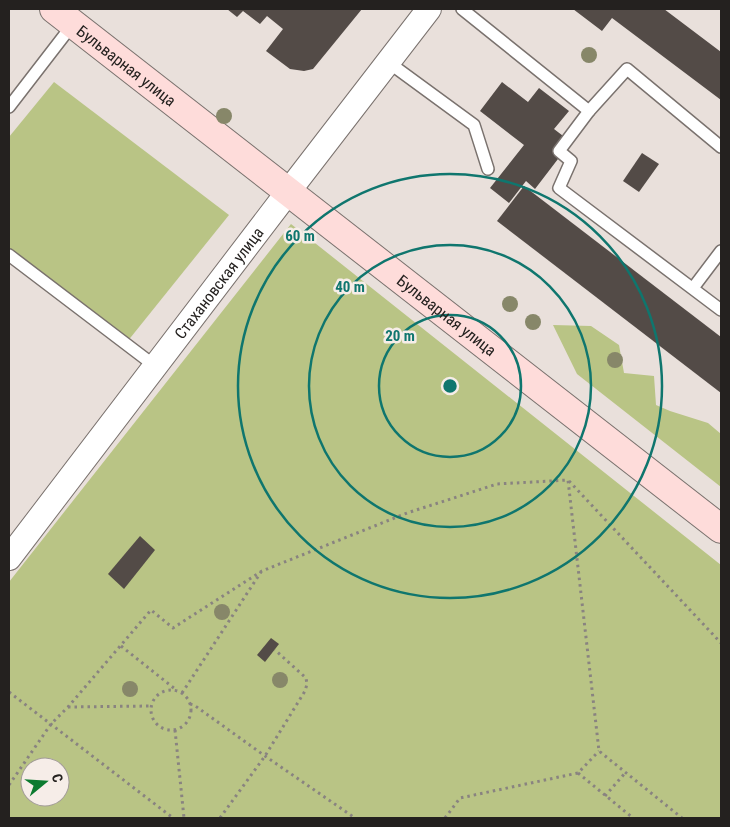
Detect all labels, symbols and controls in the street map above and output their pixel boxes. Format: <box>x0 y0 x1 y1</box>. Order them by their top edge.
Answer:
street label: Бульварная улица <box>73 21 180 110</box>
street label: Стахановская улица <box>170 223 267 342</box>
text: 60 m <box>285 227 315 245</box>
street label: Бульварная улица <box>393 271 500 360</box>
text: 40 m <box>335 278 365 296</box>
text: 20 m <box>385 327 415 345</box>
centre of rings <box>441 377 459 395</box>
north arrow <box>20 757 70 807</box>
text: С <box>49 772 66 784</box>

